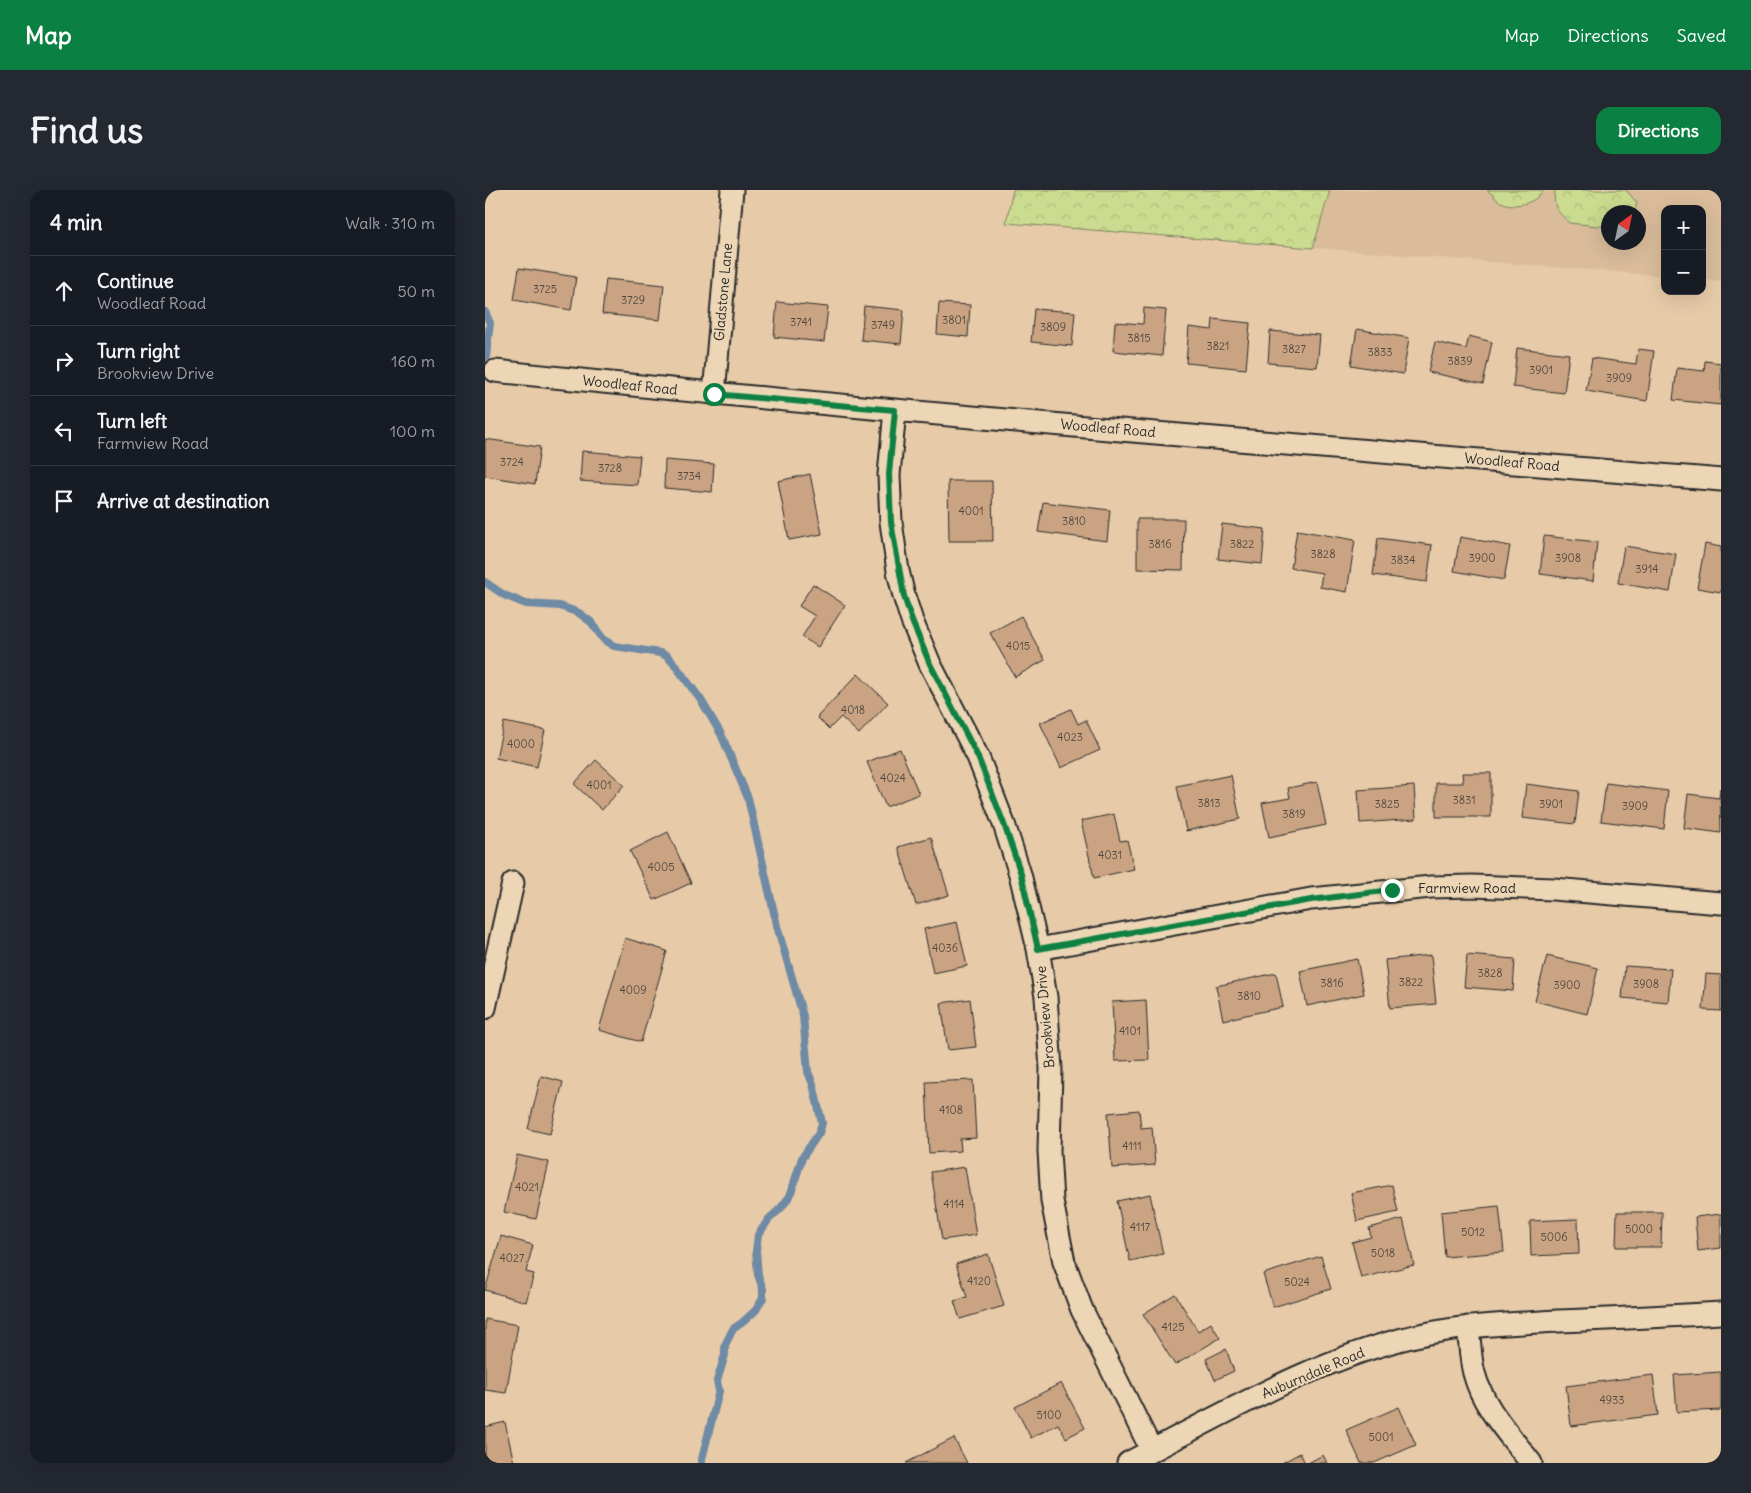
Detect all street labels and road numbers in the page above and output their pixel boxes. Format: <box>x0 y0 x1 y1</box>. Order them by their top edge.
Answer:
street label: Gladstone Lane <box>710 242 736 342</box>
street label: Woodleaf Road <box>582 371 678 399</box>
street label: Woodleaf Road <box>1060 415 1156 441</box>
street label: Woodleaf Road <box>1464 449 1560 475</box>
street label: Farmview Road <box>1418 879 1516 897</box>
street label: Brookview Drive <box>1032 965 1058 1069</box>
street label: Auburndale Road <box>1259 1343 1367 1403</box>

